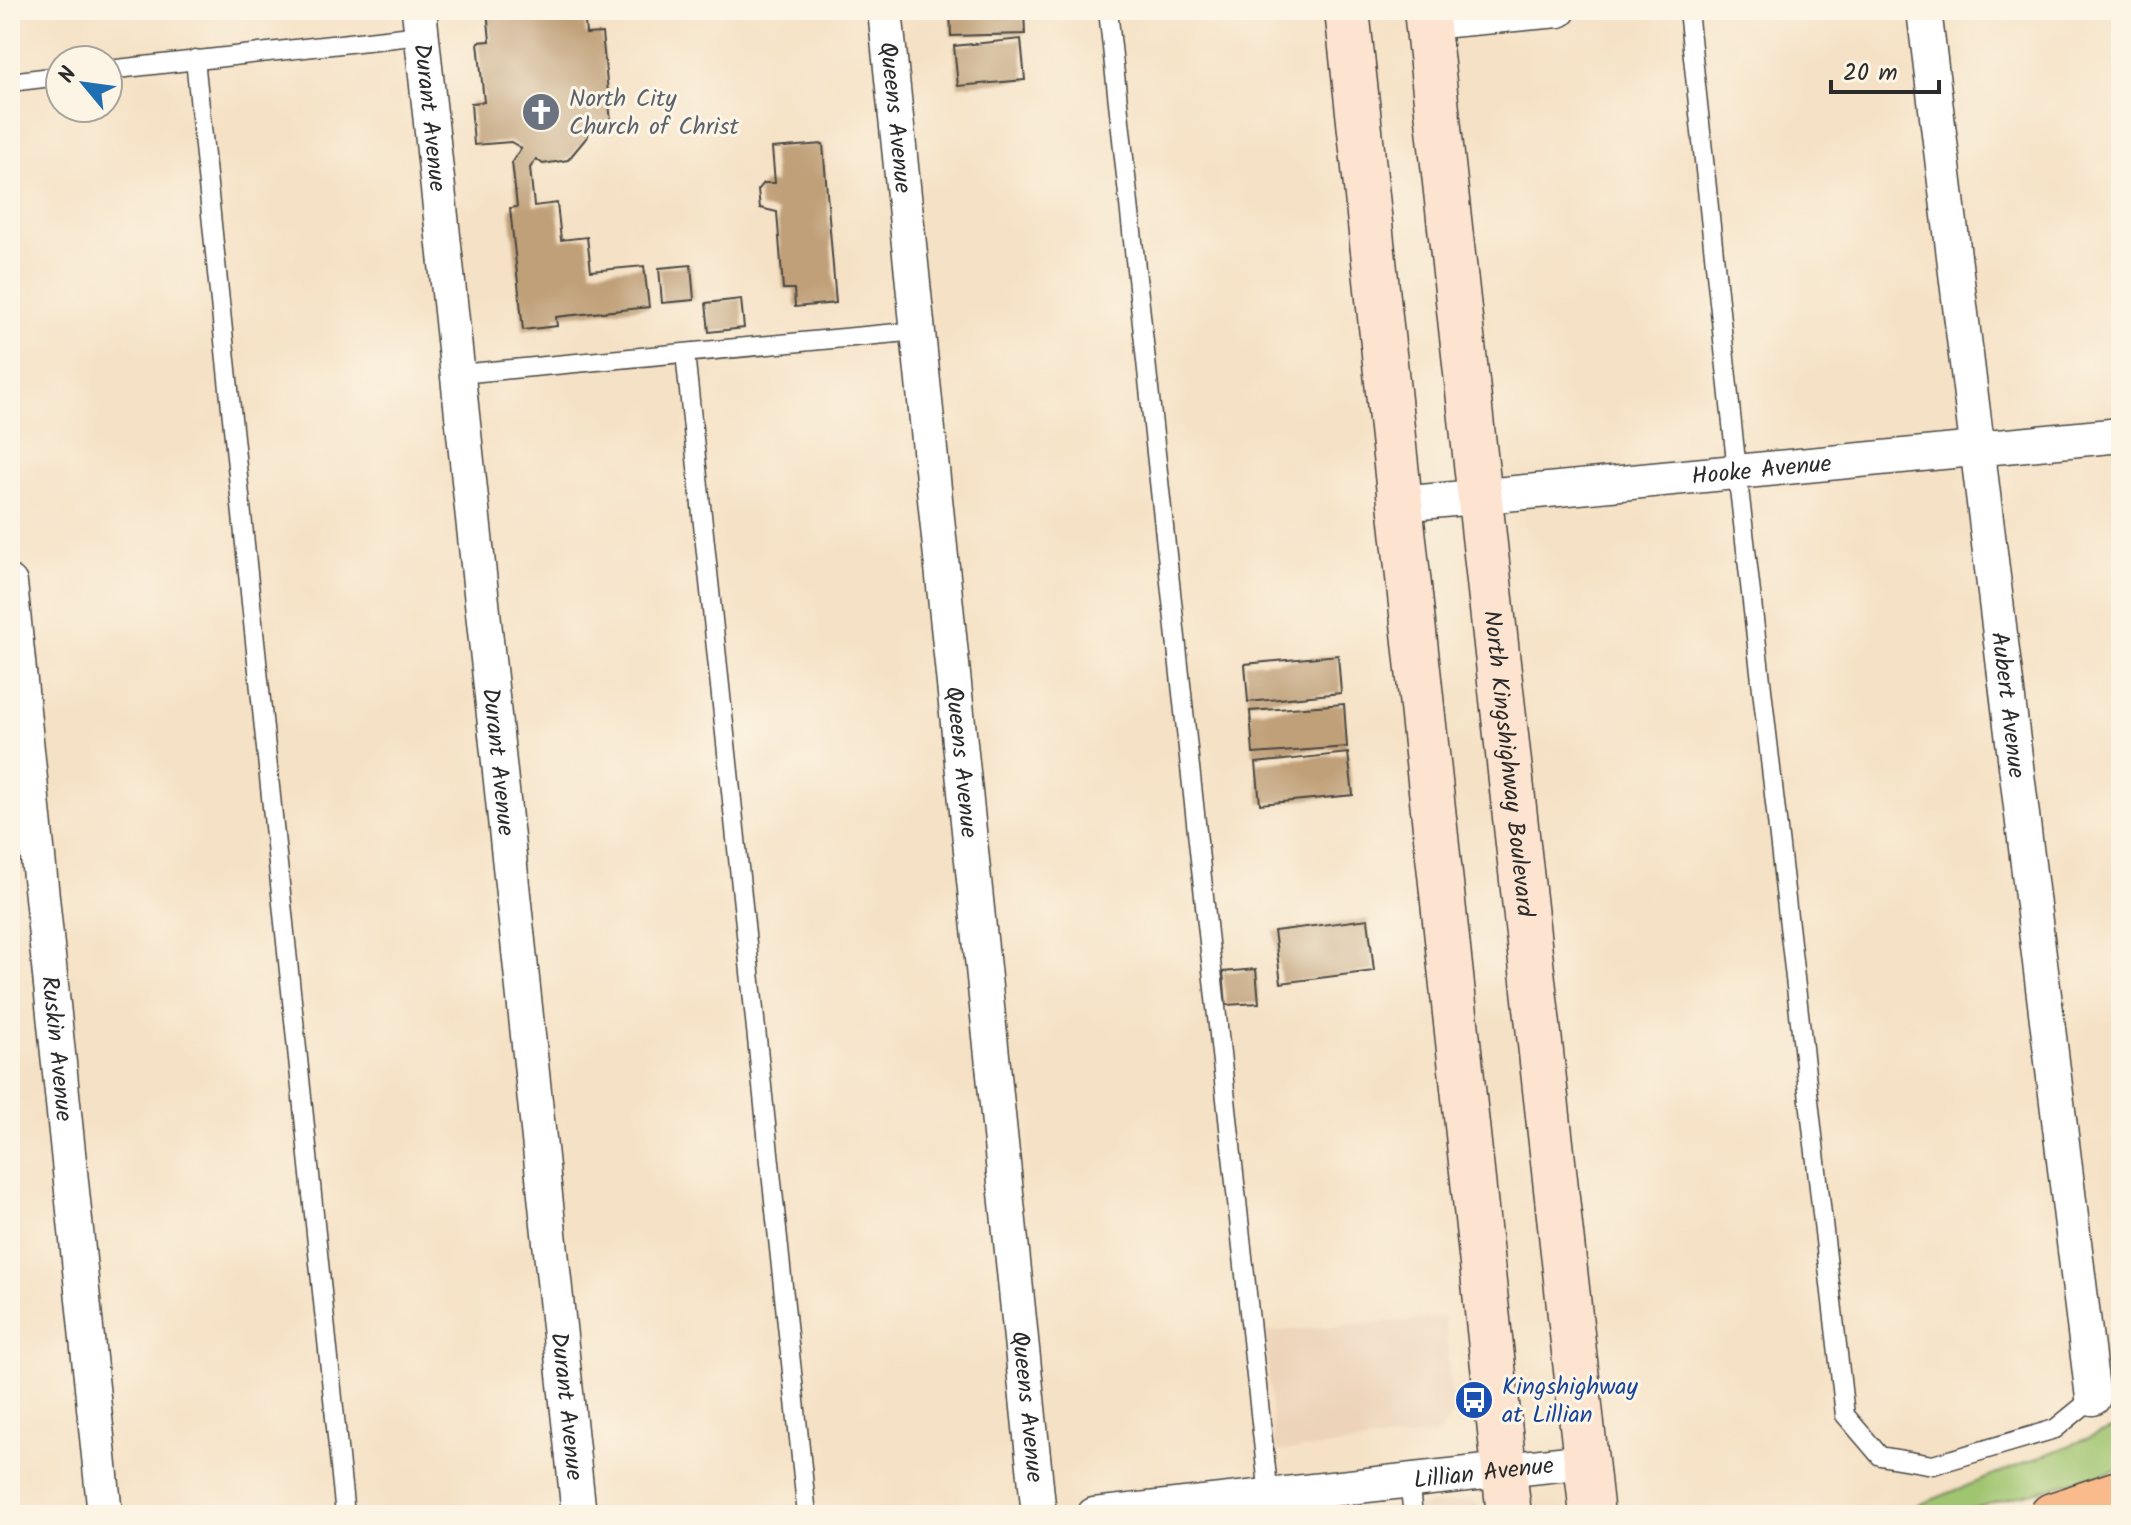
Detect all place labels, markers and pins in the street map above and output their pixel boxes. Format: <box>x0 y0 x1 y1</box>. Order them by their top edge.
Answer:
place label: North City Church of Christ <box>569 80 740 147</box>
church icon: North City Church of Christ <box>520 91 562 133</box>
place label: Kingshighway at Lillian <box>1502 1368 1639 1435</box>
bus stop icon: Kingshighway at Lillian <box>1453 1379 1495 1421</box>

